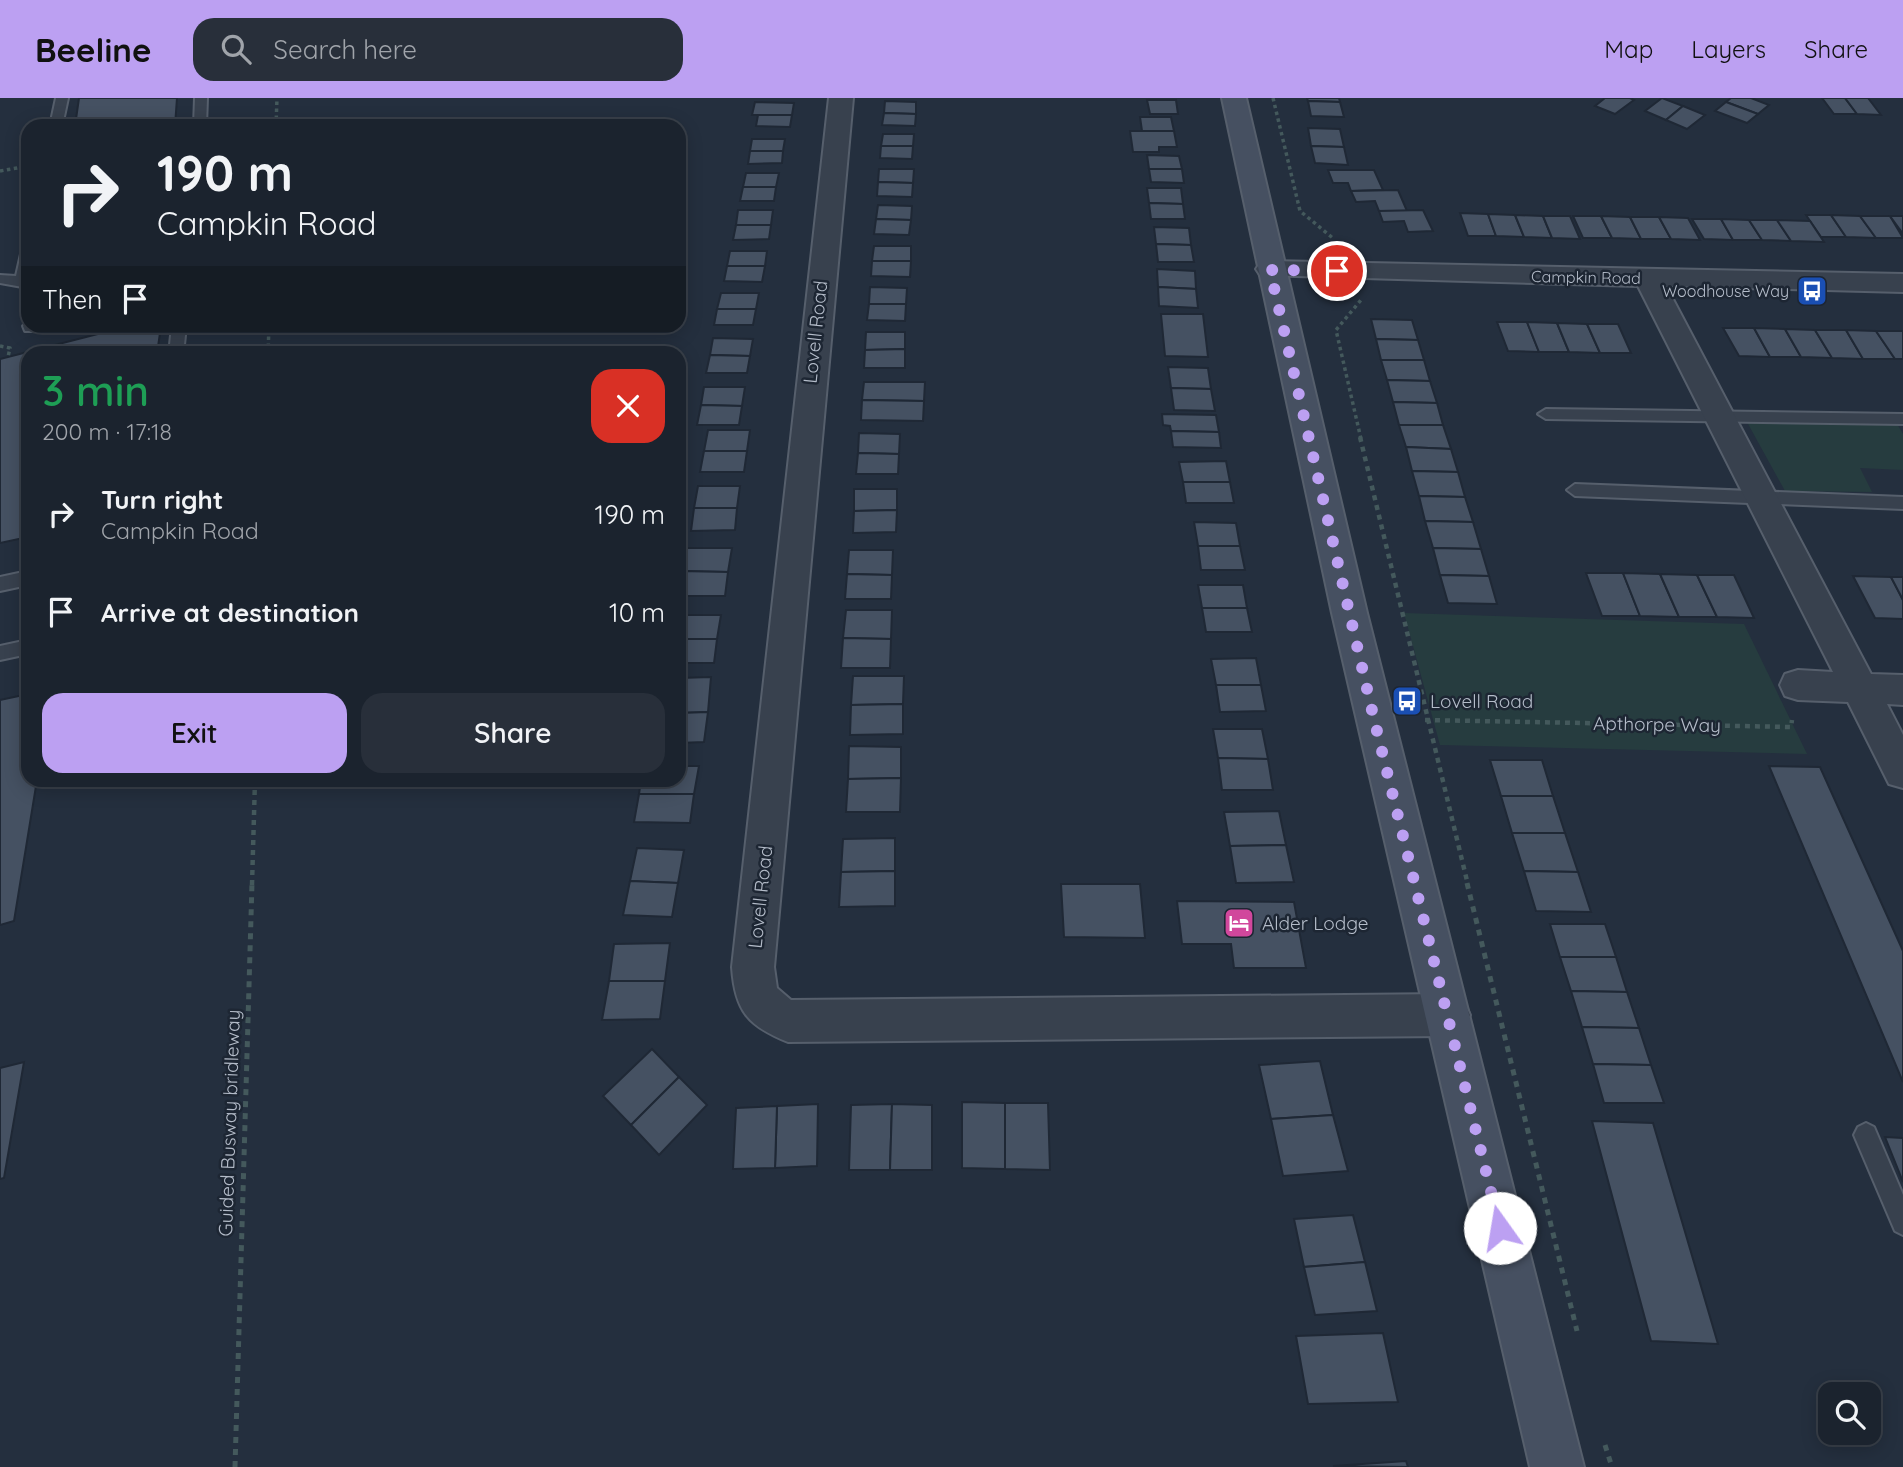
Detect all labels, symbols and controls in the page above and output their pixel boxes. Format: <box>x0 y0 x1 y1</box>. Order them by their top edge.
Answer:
search box <box>193 18 683 81</box>
text: Beeline <box>35 29 151 70</box>
icon: search <box>217 30 255 68</box>
text: Search here <box>273 33 417 66</box>
text: Map <box>1604 34 1653 64</box>
text: Layers <box>1691 34 1766 64</box>
text: Share <box>1804 34 1868 64</box>
text: 190 m <box>157 142 293 203</box>
icon: right <box>42 147 133 238</box>
text: Campkin Road <box>157 203 376 243</box>
pin <box>1307 241 1367 301</box>
icon: arrive <box>1318 252 1356 290</box>
street label: Campkin Road <box>1531 266 1641 288</box>
bus stop icon: Woodhouse Way <box>1795 274 1829 308</box>
street label: Lovell Road <box>798 279 832 385</box>
icon: arrive <box>116 280 154 318</box>
place label: Woodhouse Way <box>1662 281 1789 301</box>
text: Then <box>42 283 102 316</box>
text: 3 min <box>42 364 149 417</box>
button: close <box>591 369 665 443</box>
text: 200 m · 17:18 <box>42 417 172 446</box>
text: Turn right <box>101 483 223 516</box>
icon: right <box>42 495 80 533</box>
text: 190 m <box>595 498 665 531</box>
text: Campkin Road <box>101 516 259 545</box>
icon: arrive <box>42 593 80 631</box>
text: Arrive at destination <box>101 596 359 629</box>
text: 10 m <box>609 596 665 629</box>
bus stop icon: Lovell Road <box>1390 684 1424 718</box>
place label: Lovell Road <box>1430 689 1533 713</box>
button: Exit <box>42 693 347 773</box>
button: Share <box>361 693 665 773</box>
street label: Apthorpe Way <box>1593 711 1721 737</box>
street label: Lovell Road <box>743 844 777 950</box>
hotel icon: Alder Lodge <box>1222 906 1256 940</box>
place label: Alder Lodge <box>1262 911 1369 935</box>
street label: Guided Busway bridleway <box>213 1009 245 1237</box>
position arrow <box>1463 1191 1537 1265</box>
map controls <box>1818 1382 1881 1445</box>
button: search <box>1818 1382 1881 1445</box>

